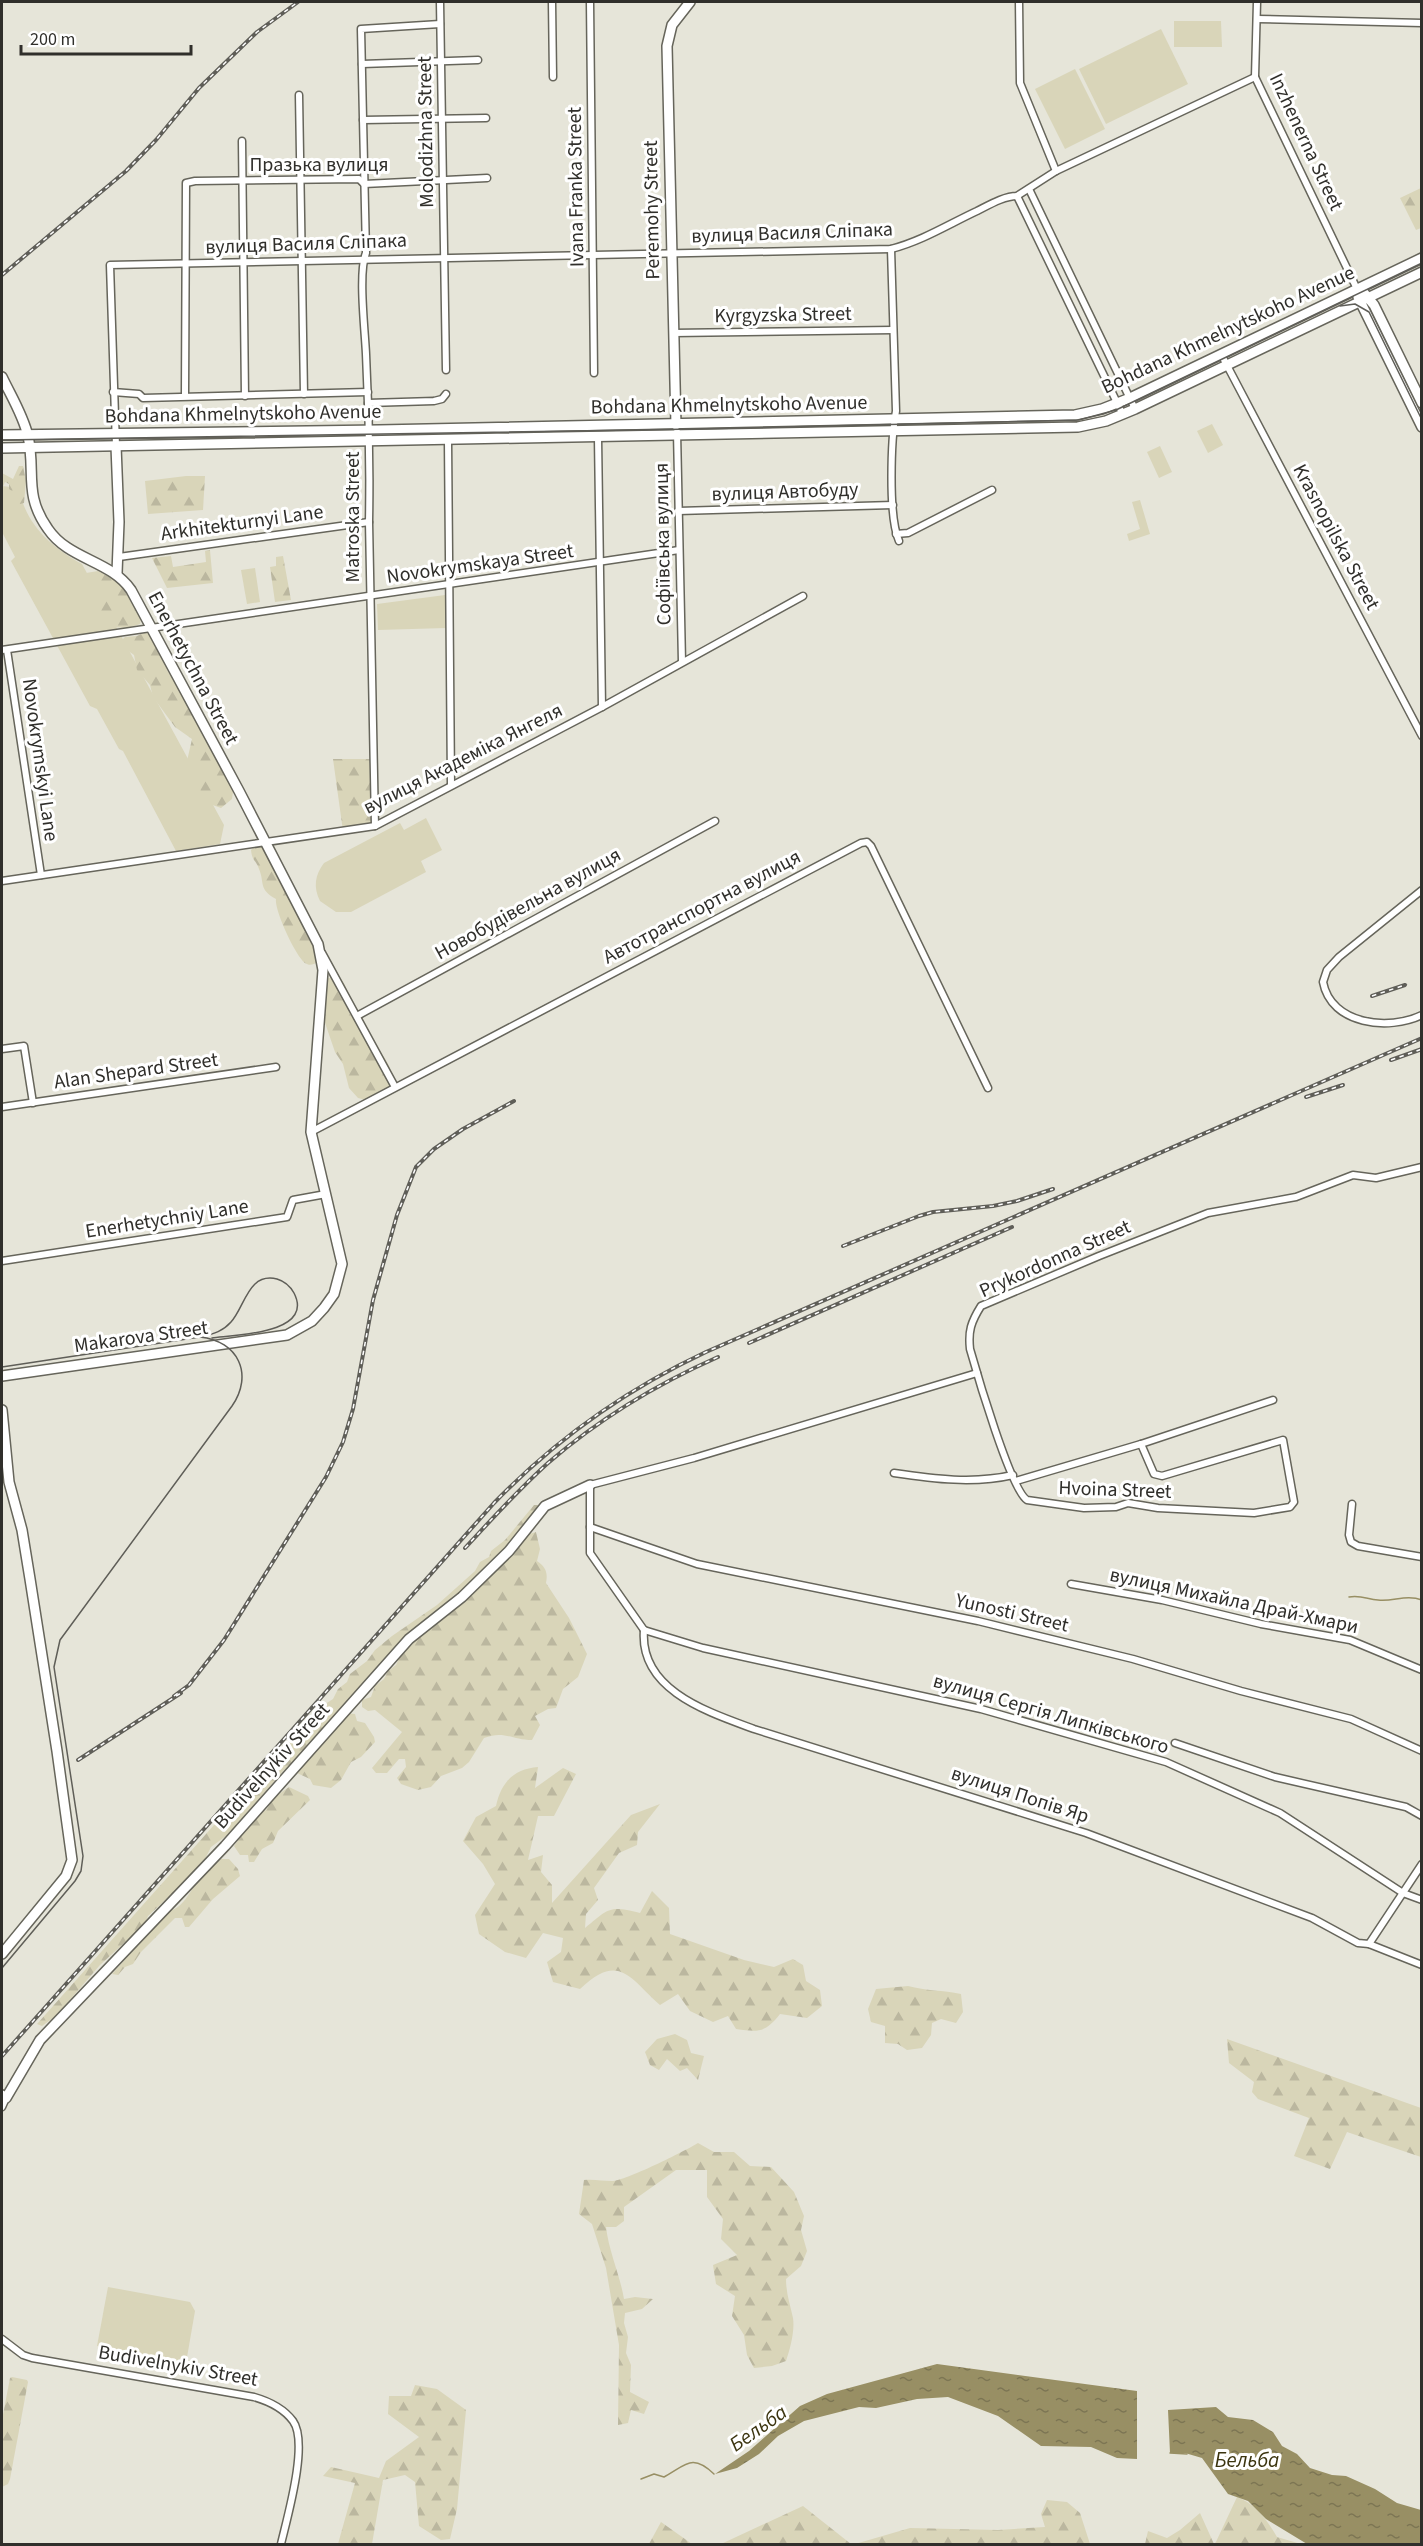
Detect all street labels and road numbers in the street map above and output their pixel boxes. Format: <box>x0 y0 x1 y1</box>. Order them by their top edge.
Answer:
street label: Molodizhna Street <box>411 56 441 208</box>
street label: Inzhenerna Street <box>1262 69 1350 215</box>
street label: Ivana Franka Street <box>561 106 591 267</box>
street label: Peremohy Street <box>637 140 667 280</box>
street label: Празька вулиця <box>249 151 389 179</box>
street label: вулиця Василя Сліпака <box>691 215 893 251</box>
street label: вулиця Василя Сліпака <box>205 226 407 262</box>
street label: Bohdana Khmelnytskoho Avenue <box>1097 259 1359 401</box>
street label: Kyrgyzska Street <box>714 300 852 330</box>
street label: Bohdana Khmelnytskoho Avenue <box>590 389 868 421</box>
street label: Bohdana Khmelnytskoho Avenue <box>104 398 382 430</box>
street label: Matroska Street <box>339 451 367 582</box>
street label: Krasnopilska Street <box>1286 459 1386 615</box>
street label: Софіївська вулиця <box>648 463 678 625</box>
street label: вулиця Автобуду <box>711 475 860 509</box>
street label: Arkhitekturnyi Lane <box>159 498 325 548</box>
street label: Novokrymskaya Street <box>385 537 575 591</box>
street label: Enerhetychna Street <box>141 586 245 750</box>
street label: Novokrymskyi Lane <box>15 677 65 843</box>
street label: вулиця Академіка Янгеля <box>358 697 568 821</box>
street label: Новобудівельна вулиця <box>430 841 626 967</box>
street label: Автотранспортна вулиця <box>598 843 806 971</box>
street label: Alan Shepard Street <box>52 1046 220 1096</box>
street label: Enerhetychniy Lane <box>83 1192 251 1246</box>
street label: Prykordonna Street <box>975 1213 1135 1305</box>
street label: Makarova Street <box>72 1314 210 1360</box>
street label: Hvoina Street <box>1058 1474 1172 1506</box>
street label: вулиця Михайла Драй-Хмари <box>1107 1561 1361 1641</box>
street label: Yunosti Street <box>952 1586 1072 1640</box>
street label: вулиця Сергія Липківського <box>930 1667 1172 1761</box>
street label: Budivelnykiv Street <box>208 1696 337 1835</box>
street label: вулиця Попів Яр <box>948 1760 1092 1830</box>
street label: Budivelnykiv Street <box>96 2338 260 2394</box>

